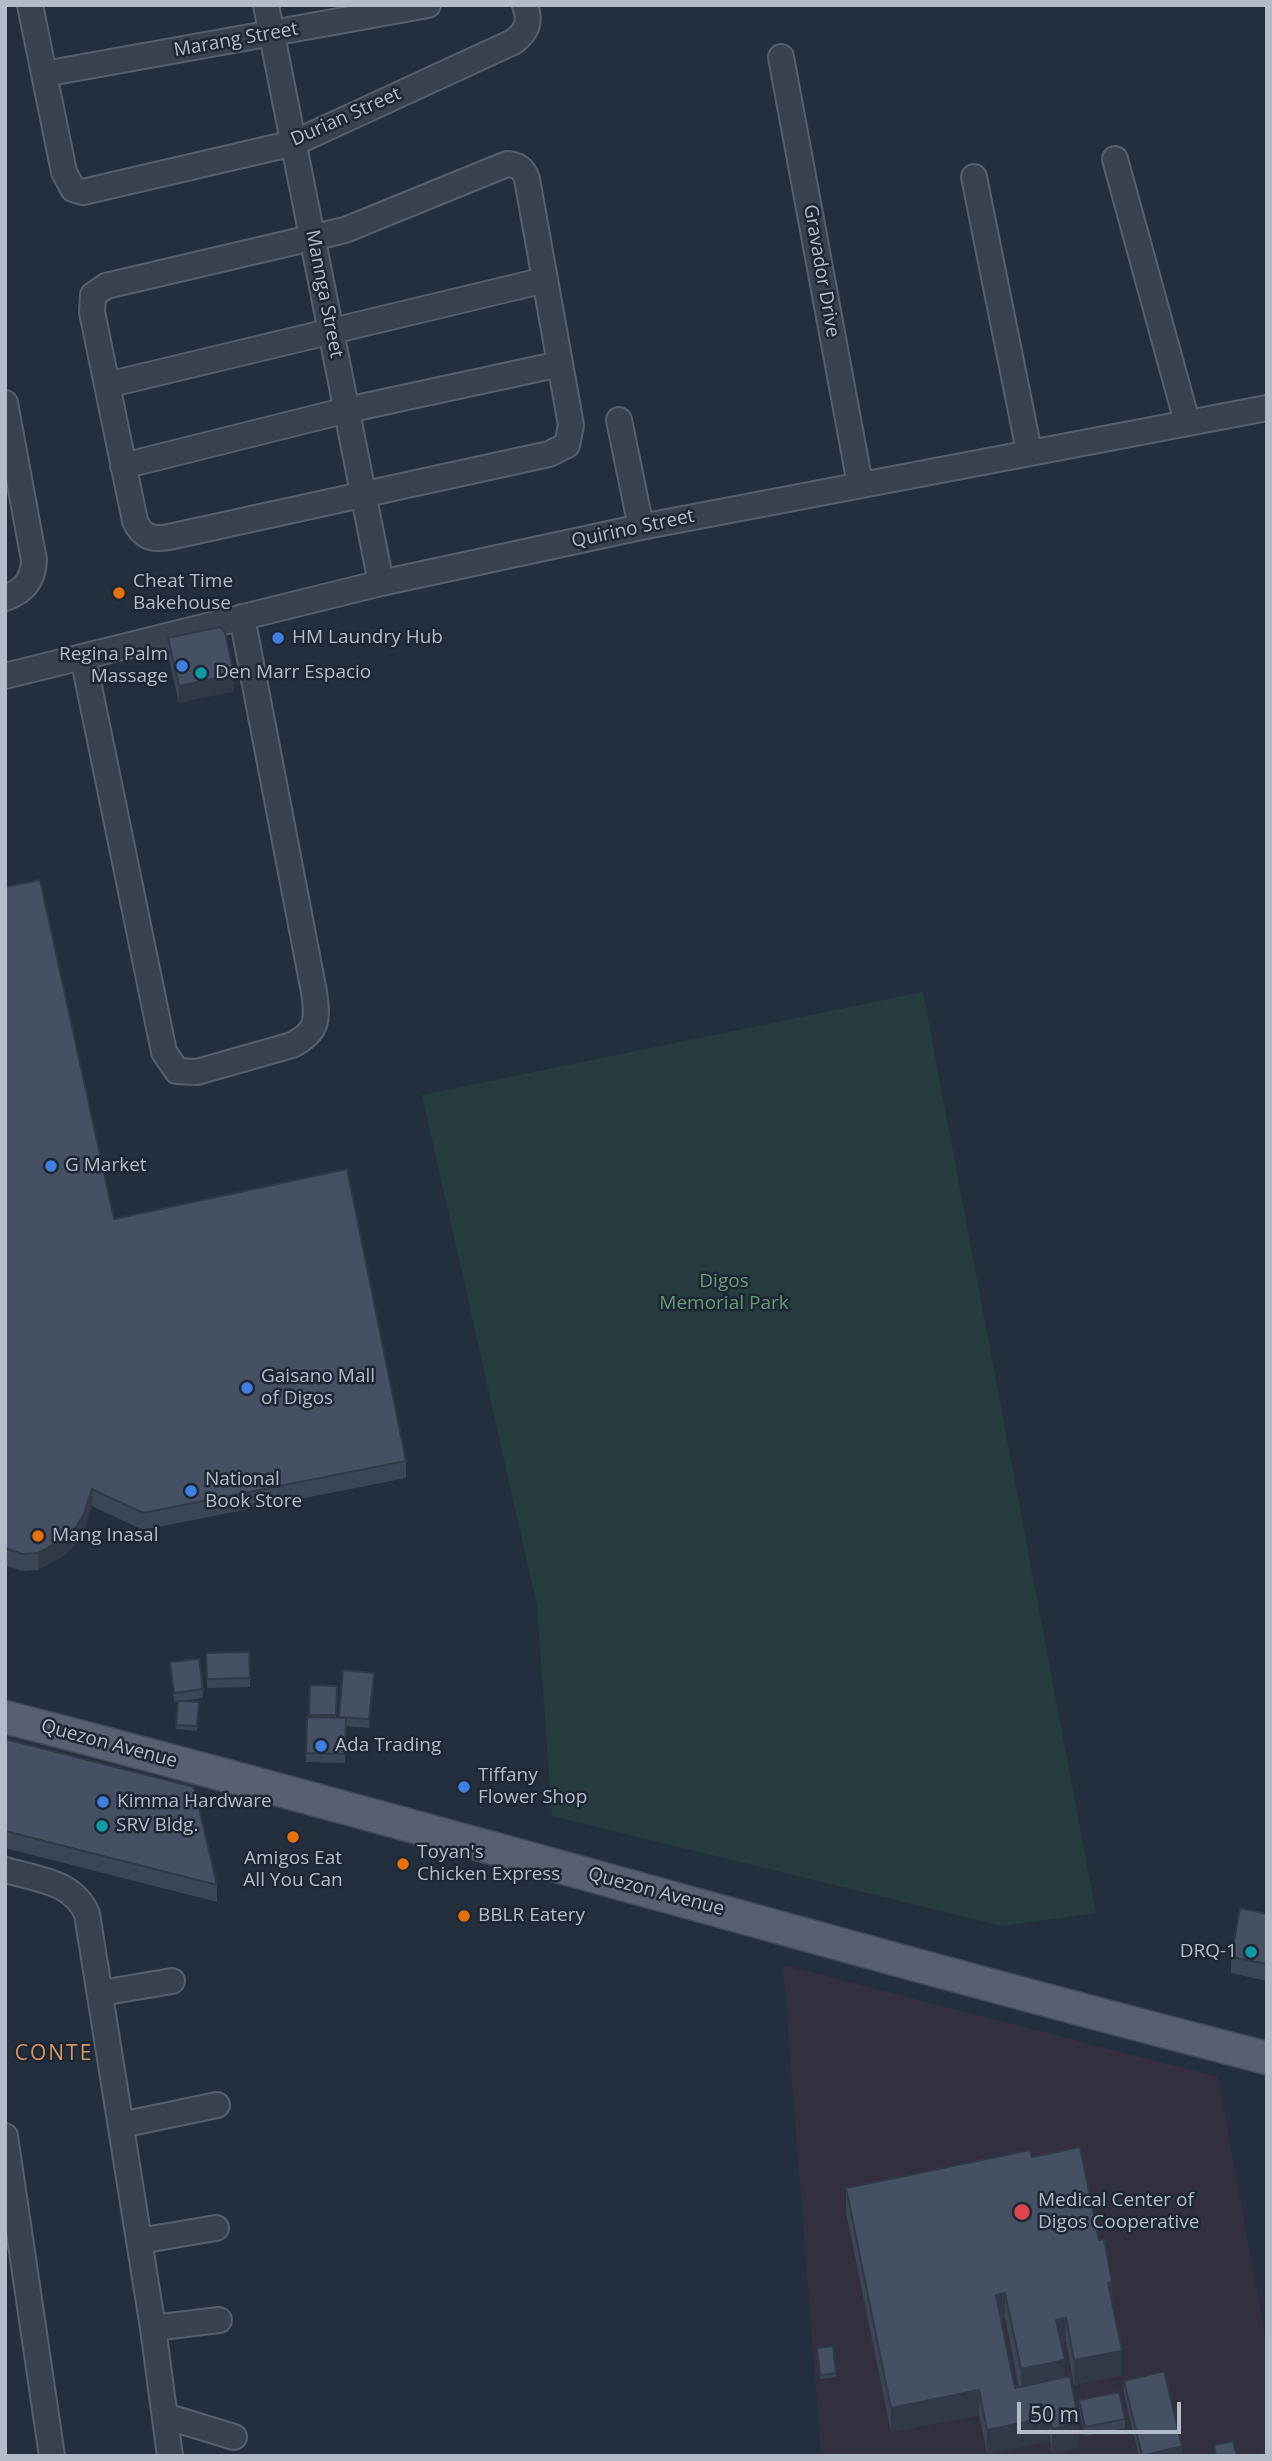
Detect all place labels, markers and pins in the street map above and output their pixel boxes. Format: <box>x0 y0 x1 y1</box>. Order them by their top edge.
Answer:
place label: Cheat Time Bakehouse <box>133 571 233 615</box>
marker: Cheat Time Bakehouse <box>111 585 127 601</box>
place label: HM Laundry Hub <box>292 627 443 649</box>
marker: HM Laundry Hub <box>270 630 286 646</box>
place label: Regina Palm Massage <box>59 644 168 688</box>
marker: Regina Palm Massage <box>174 658 190 674</box>
place label: Den Marr Espacio <box>215 662 371 684</box>
marker: Den Marr Espacio <box>193 665 209 681</box>
place label: G Market <box>65 1155 147 1177</box>
marker: G Market <box>43 1158 59 1174</box>
place label: Gaisano Mall of Digos <box>261 1366 375 1410</box>
marker: Gaisano Mall of Digos <box>239 1380 255 1396</box>
place label: National Book Store <box>205 1469 302 1513</box>
marker: National Book Store <box>183 1483 199 1499</box>
place label: Mang Inasal <box>52 1525 158 1547</box>
marker: Mang Inasal <box>30 1528 46 1544</box>
place label: Ada Trading <box>335 1735 441 1757</box>
marker: Ada Trading <box>313 1738 329 1754</box>
place label: Tiffany Flower Shop <box>478 1765 587 1809</box>
marker: Tiffany Flower Shop <box>456 1779 472 1795</box>
place label: Kimma Hardware <box>117 1791 272 1813</box>
marker: Kimma Hardware <box>95 1794 111 1810</box>
place label: SRV Bldg. <box>116 1815 198 1837</box>
marker: SRV Bldg. <box>94 1818 110 1834</box>
marker: Amigos Eat All You Can <box>285 1829 301 1845</box>
place label: Toyan's Chicken Express <box>417 1842 560 1886</box>
place label: Amigos Eat All You Can <box>243 1848 343 1892</box>
marker: Toyan's Chicken Express <box>395 1856 411 1872</box>
place label: BBLR Eatery <box>478 1905 585 1927</box>
marker: BBLR Eatery <box>456 1908 472 1924</box>
place label: DRQ-1 <box>1180 1941 1237 1963</box>
marker: DRQ-1 <box>1243 1944 1259 1960</box>
place label: Medical Center of Digos Cooperative <box>1038 2190 1199 2234</box>
marker: Medical Center of Digos Cooperative <box>1012 2202 1032 2222</box>

